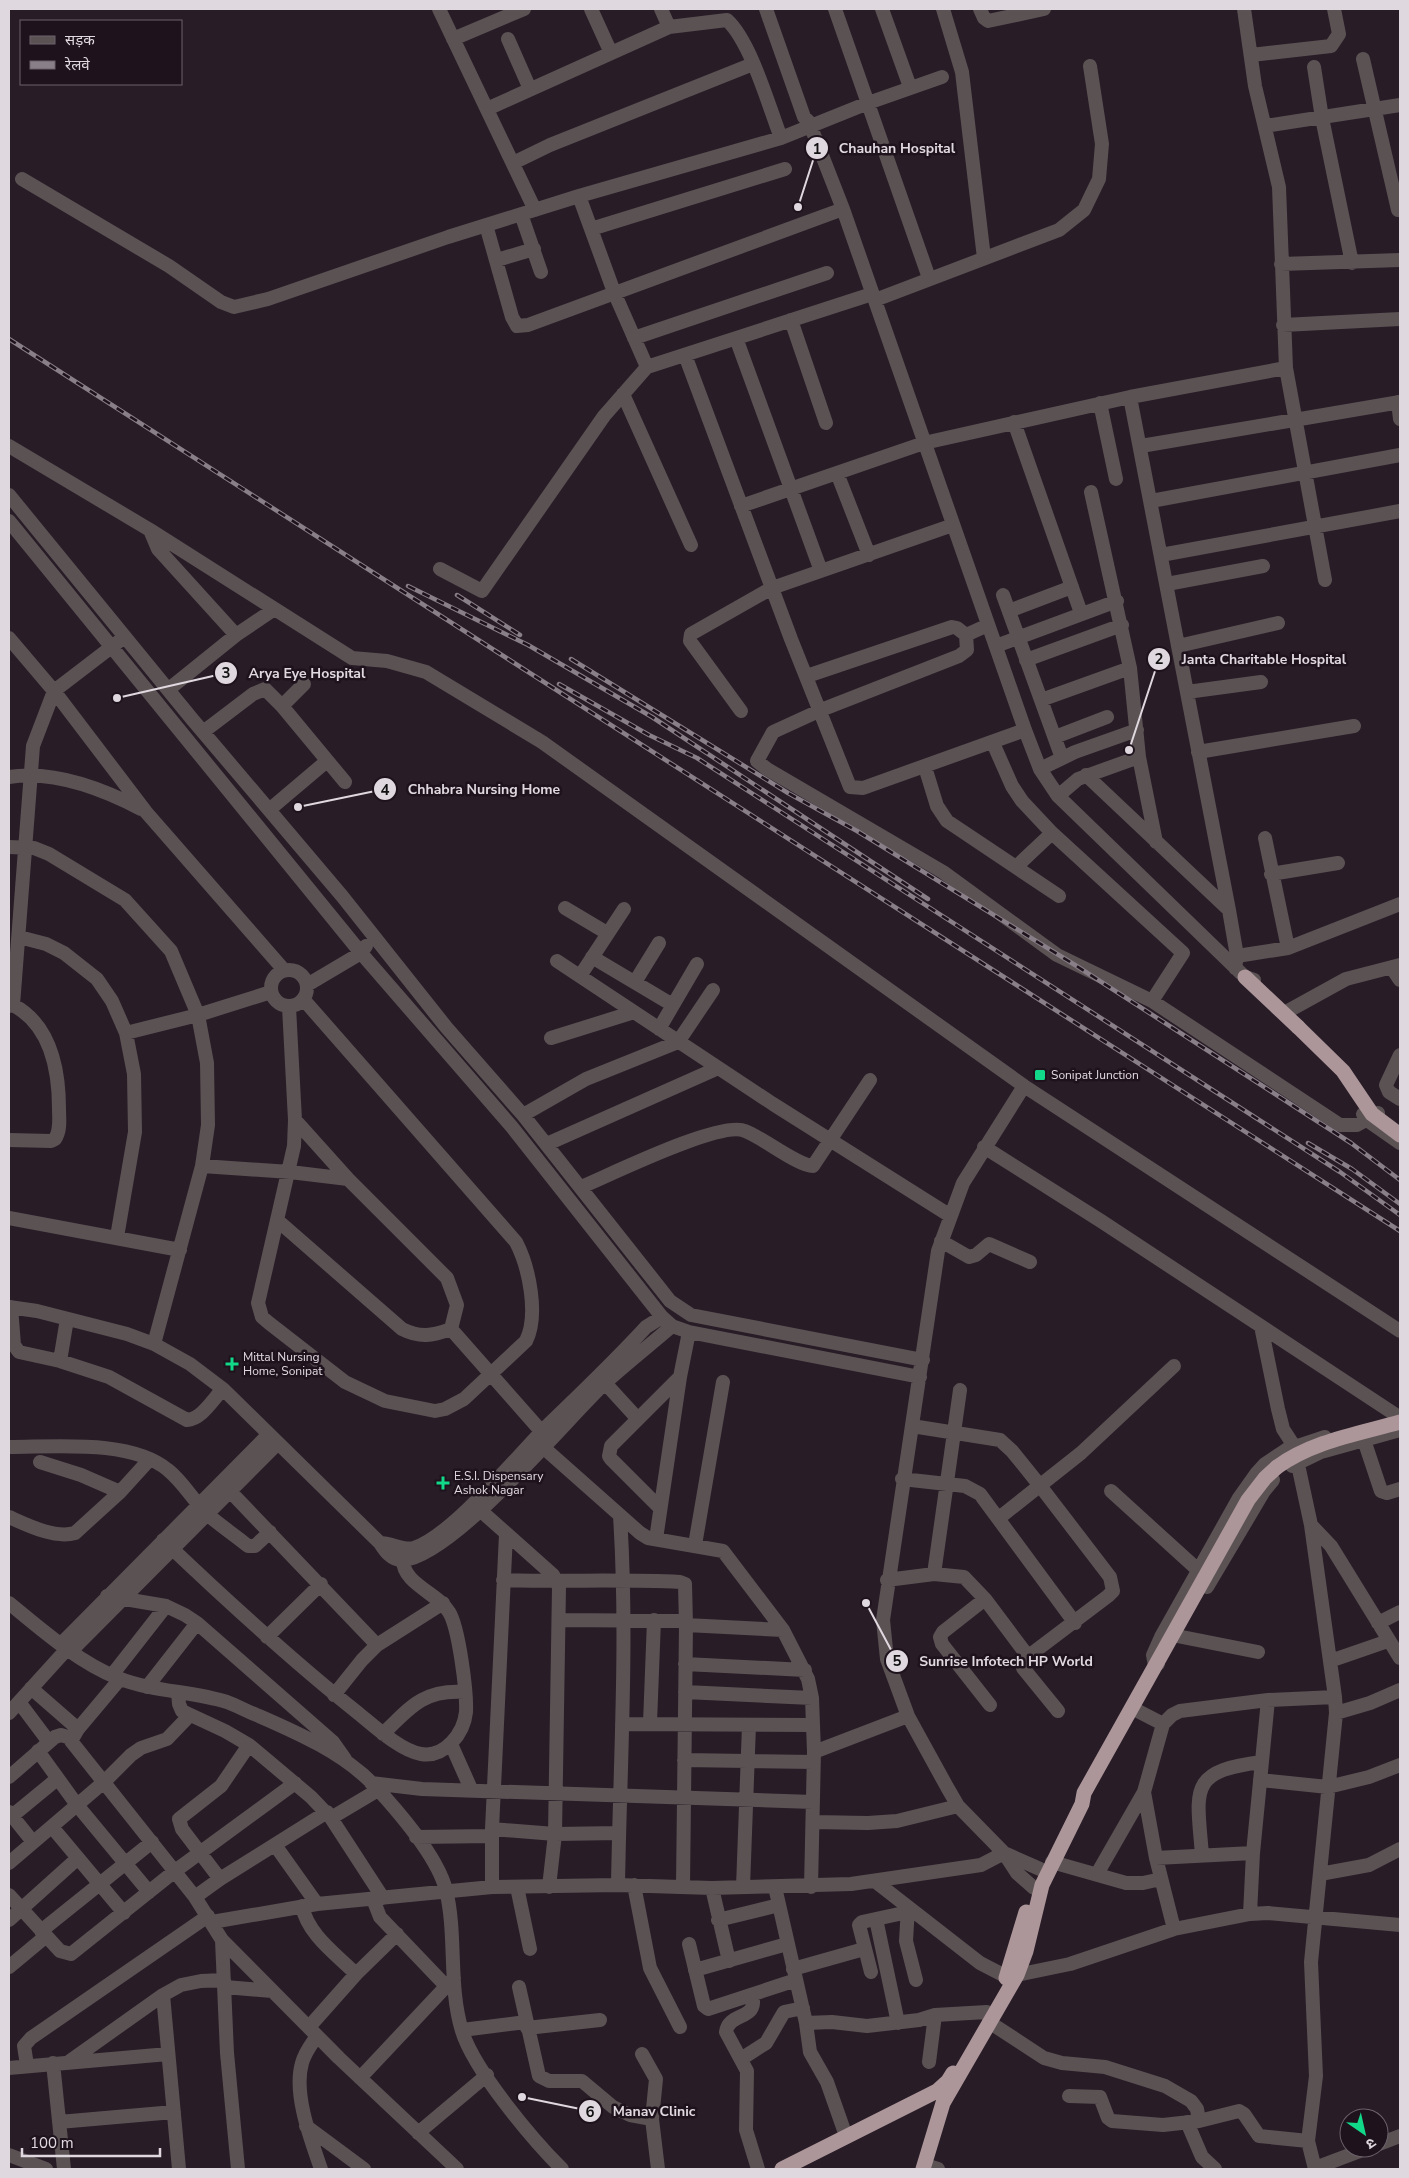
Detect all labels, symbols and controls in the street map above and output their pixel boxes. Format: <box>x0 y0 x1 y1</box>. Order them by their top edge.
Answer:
legend <box>20 20 182 85</box>
text: सड़क <box>65 30 95 50</box>
text: रेलवे <box>64 55 90 75</box>
callout: Chauhan Hospital <box>804 134 966 163</box>
text: 1 <box>812 139 822 159</box>
text: Chauhan Hospital <box>839 139 956 158</box>
callout: Janta Charitable Hospital <box>1147 644 1356 673</box>
text: 2 <box>1154 649 1164 669</box>
text: Janta Charitable Hospital <box>1181 650 1347 669</box>
callout: Arya Eye Hospital <box>214 659 376 688</box>
text: 3 <box>221 663 231 683</box>
text: Arya Eye Hospital <box>248 664 366 683</box>
callout: Chhabra Nursing Home <box>372 775 570 804</box>
text: 4 <box>380 780 390 800</box>
text: Chhabra Nursing Home <box>408 780 561 799</box>
place label: Sonipat Junction <box>1051 1067 1139 1083</box>
marker: Sonipat Junction <box>1033 1068 1047 1082</box>
place label: Mittal Nursing Home, Sonipat <box>243 1349 323 1379</box>
marker: Mittal Nursing Home, Sonipat <box>225 1357 239 1371</box>
place label: E.S.I. Dispensary Ashok Nagar <box>454 1468 544 1498</box>
marker: E.S.I. Dispensary Ashok Nagar <box>436 1476 450 1490</box>
callout: Sunrise Infotech HP World <box>884 1647 1103 1676</box>
text: 5 <box>892 1651 902 1671</box>
text: Sunrise Infotech HP World <box>919 1652 1093 1671</box>
callout: Manav Clinic <box>578 2097 705 2126</box>
text: 6 <box>585 2102 595 2122</box>
text: Manav Clinic <box>613 2102 696 2121</box>
north arrow <box>1339 2108 1389 2158</box>
scale bar <box>22 2126 160 2158</box>
text: 100 m <box>30 2133 74 2153</box>
text: उ <box>1362 2133 1380 2154</box>

